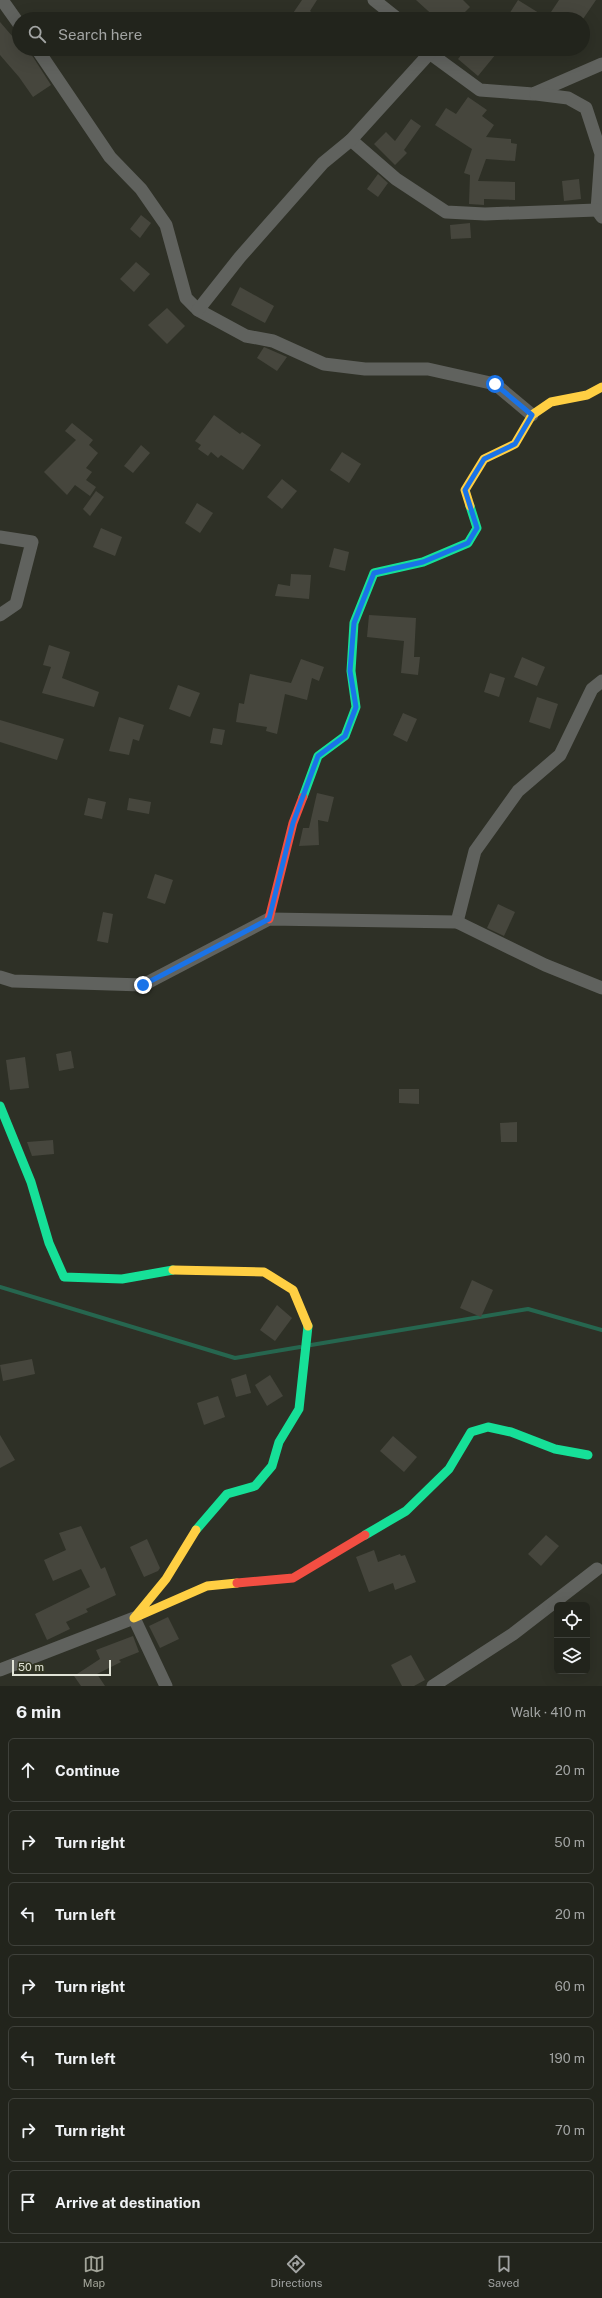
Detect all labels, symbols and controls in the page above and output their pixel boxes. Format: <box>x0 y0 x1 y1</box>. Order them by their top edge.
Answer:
search box <box>12 12 590 56</box>
icon: search <box>26 23 48 45</box>
text: Search here <box>58 26 142 43</box>
route start <box>486 375 504 393</box>
route end <box>134 976 152 994</box>
map controls <box>554 1602 590 1674</box>
button: locate <box>554 1602 590 1638</box>
button: layers <box>554 1638 590 1674</box>
scale bar <box>12 1658 111 1677</box>
text: 50 m <box>18 1661 44 1673</box>
text: 6 min <box>16 1702 61 1722</box>
text: Walk · 410 m <box>511 1705 586 1720</box>
icon: ahead <box>17 1759 39 1781</box>
text: Continue <box>55 1762 120 1779</box>
text: 20 m <box>555 1763 585 1778</box>
icon: right <box>17 1831 39 1853</box>
text: Turn right <box>55 1834 125 1851</box>
text: 50 m <box>554 1835 585 1850</box>
icon: left <box>17 1903 39 1925</box>
text: Turn left <box>55 1906 116 1923</box>
text: 20 m <box>555 1907 585 1922</box>
icon: right <box>17 1975 39 1997</box>
text: Turn right <box>55 1978 125 1995</box>
text: 60 m <box>555 1979 585 1994</box>
icon: left <box>17 2047 39 2069</box>
text: Turn left <box>55 2050 116 2067</box>
text: 190 m <box>549 2051 585 2066</box>
icon: right <box>17 2119 39 2141</box>
text: Turn right <box>55 2122 125 2139</box>
text: 70 m <box>555 2123 585 2138</box>
icon: arrive <box>17 2191 39 2213</box>
text: Arrive at destination <box>55 2194 200 2211</box>
tab: Map <box>83 2253 105 2289</box>
tab: Directions <box>271 2253 322 2289</box>
tab: Saved <box>488 2253 519 2289</box>

